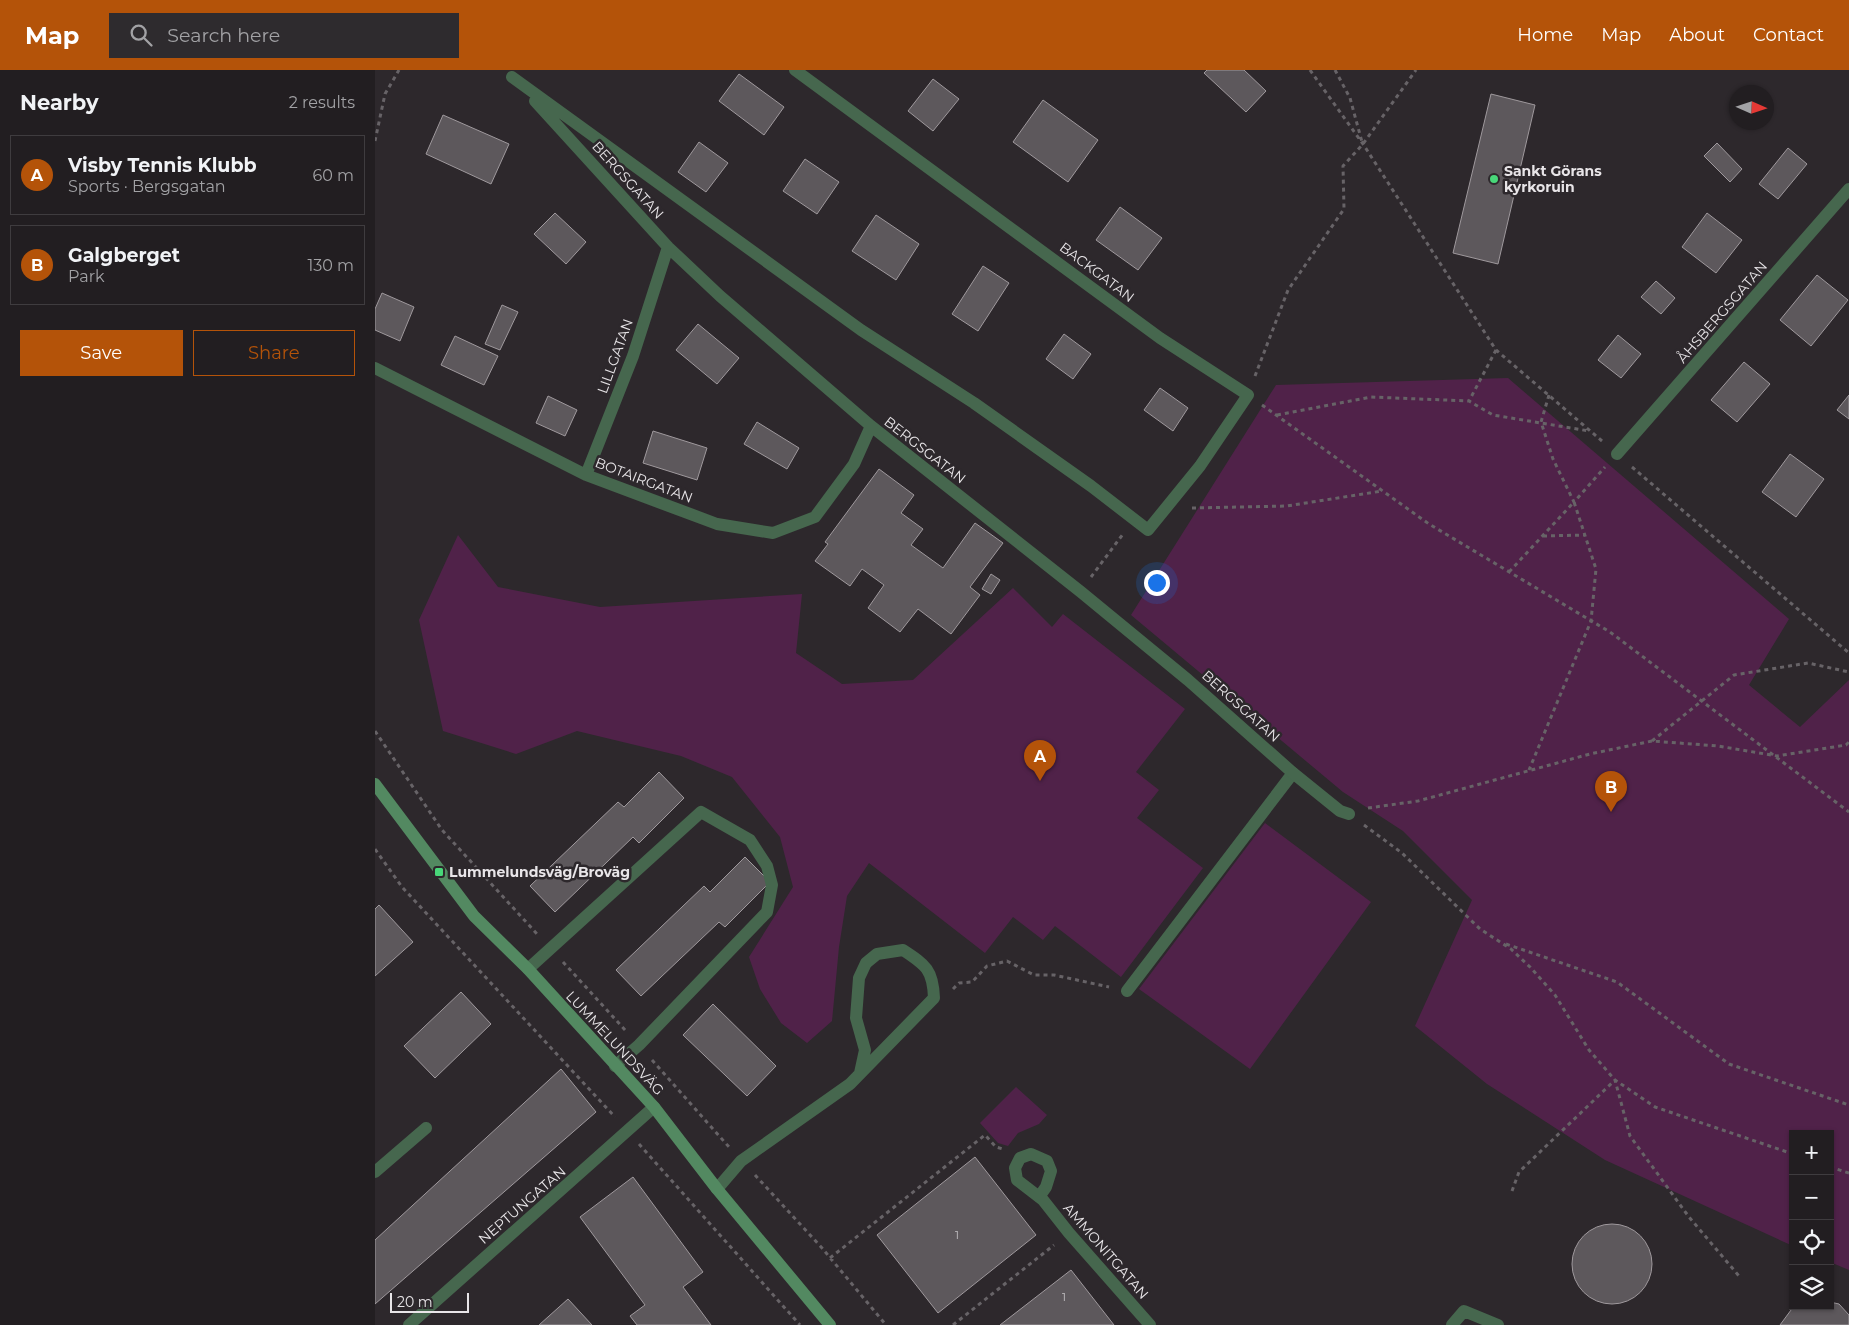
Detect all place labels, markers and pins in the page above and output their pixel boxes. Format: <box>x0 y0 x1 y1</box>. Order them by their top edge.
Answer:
place label: Sankt Görans kyrkoruin <box>1504 162 1602 196</box>
marker: Sankt Görans kyrkoruin <box>1488 173 1500 185</box>
pin: A <box>1024 740 1056 781</box>
pin: B <box>1595 771 1627 812</box>
place label: Lummelundsväg/Broväg <box>449 863 630 881</box>
marker: Lummelundsväg/Broväg <box>433 866 445 878</box>

